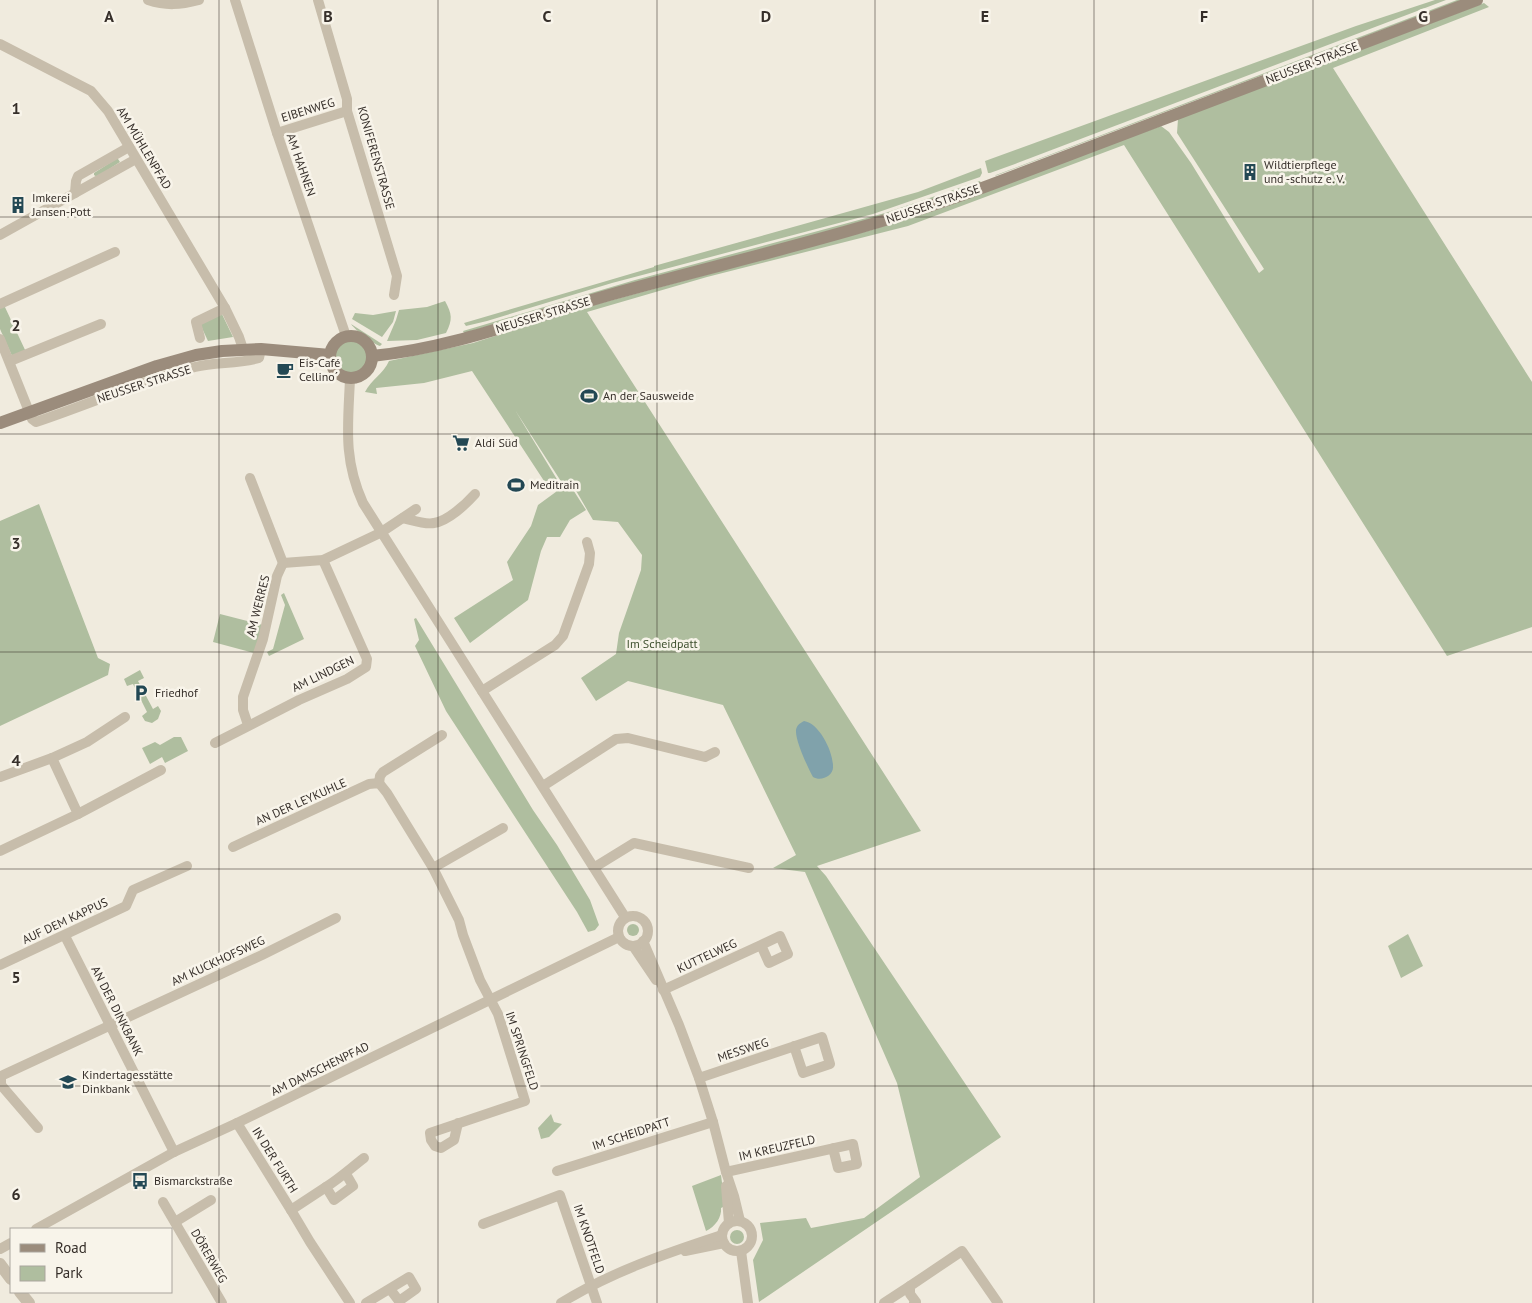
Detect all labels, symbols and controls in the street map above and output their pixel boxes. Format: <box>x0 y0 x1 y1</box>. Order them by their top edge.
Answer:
text: A <box>104 6 114 26</box>
text: B <box>323 6 333 26</box>
text: C <box>543 6 552 26</box>
text: D <box>761 6 771 26</box>
text: E <box>981 6 989 26</box>
text: F <box>1200 6 1208 26</box>
text: G <box>1418 6 1428 26</box>
street label: NEUSSER STRASSE <box>1263 38 1360 87</box>
street label: EIBENWEG <box>279 94 336 125</box>
text: 1 <box>11 98 21 118</box>
street label: AM MÜHLENPFAD <box>114 104 175 192</box>
street label: KONIFERENSTRASSE <box>355 104 398 211</box>
street label: AM HAHNEN <box>284 131 319 198</box>
place label: Wildtierpflege und -schutz e. V. <box>1264 157 1345 186</box>
building icon: Wildtierpflege und -schutz e. V. <box>1240 162 1260 182</box>
street label: NEUSSER STRASSE <box>884 180 982 227</box>
place label: Imkerei Jansen-Pott <box>31 190 91 219</box>
building icon: Imkerei Jansen-Pott <box>8 195 28 215</box>
street label: NEUSSER STRASSE <box>494 293 592 336</box>
text: 2 <box>11 315 21 335</box>
place label: Eis-Café Cellino´ <box>299 355 340 384</box>
cafe icon: Eis-Café Cellino´ <box>275 360 295 380</box>
street label: NEUSSER STRASSE <box>95 361 193 406</box>
sports icon: An der Sausweide <box>579 386 599 406</box>
place label: An der Sausweide <box>603 388 694 403</box>
supermarket icon: Aldi Süd <box>451 433 471 453</box>
place label: Aldi Süd <box>475 435 518 450</box>
sports icon: Meditrain <box>506 475 526 495</box>
place label: Meditrain <box>530 477 579 492</box>
text: 3 <box>11 533 21 553</box>
street label: AM WERRES <box>243 574 272 638</box>
park label: Im Scheidpatt <box>626 636 698 651</box>
street label: AM LINDGEN <box>289 652 356 695</box>
parking icon: Friedhof <box>131 683 151 703</box>
place label: Friedhof <box>155 685 199 700</box>
text: 4 <box>11 750 21 770</box>
street label: AN DER LEYKUHLE <box>253 775 349 828</box>
street label: AUF DEM KAPPUS <box>20 894 110 947</box>
street label: AM KUCKHOFSWEG <box>169 932 267 989</box>
street label: KUTTELWEG <box>675 935 739 976</box>
street label: AN DER DINKBANK <box>88 963 147 1058</box>
text: 5 <box>11 967 21 987</box>
street label: IM SPRINGFELD <box>503 1010 542 1092</box>
street label: MESSWEG <box>716 1034 770 1065</box>
street label: AM DAMSCHENPFAD <box>268 1038 371 1099</box>
place label: Kindertagesstätte Dinkbank <box>82 1067 173 1096</box>
school or university icon: Kindertagesstätte Dinkbank <box>58 1072 78 1092</box>
street label: IM SCHEIDPATT <box>590 1114 672 1153</box>
street label: IN DER FURTH <box>249 1124 302 1195</box>
street label: IM KREUZFELD <box>737 1131 817 1164</box>
bus stop icon: Bismarckstraße <box>130 1171 150 1191</box>
place label: Bismarckstraße <box>154 1173 233 1188</box>
text: 6 <box>11 1184 21 1204</box>
street label: IM KNOTFELD <box>571 1202 608 1276</box>
street label: DÖRERWEG <box>188 1226 231 1285</box>
legend <box>10 1228 172 1293</box>
text: Road <box>55 1238 87 1257</box>
text: Park <box>55 1263 83 1282</box>

